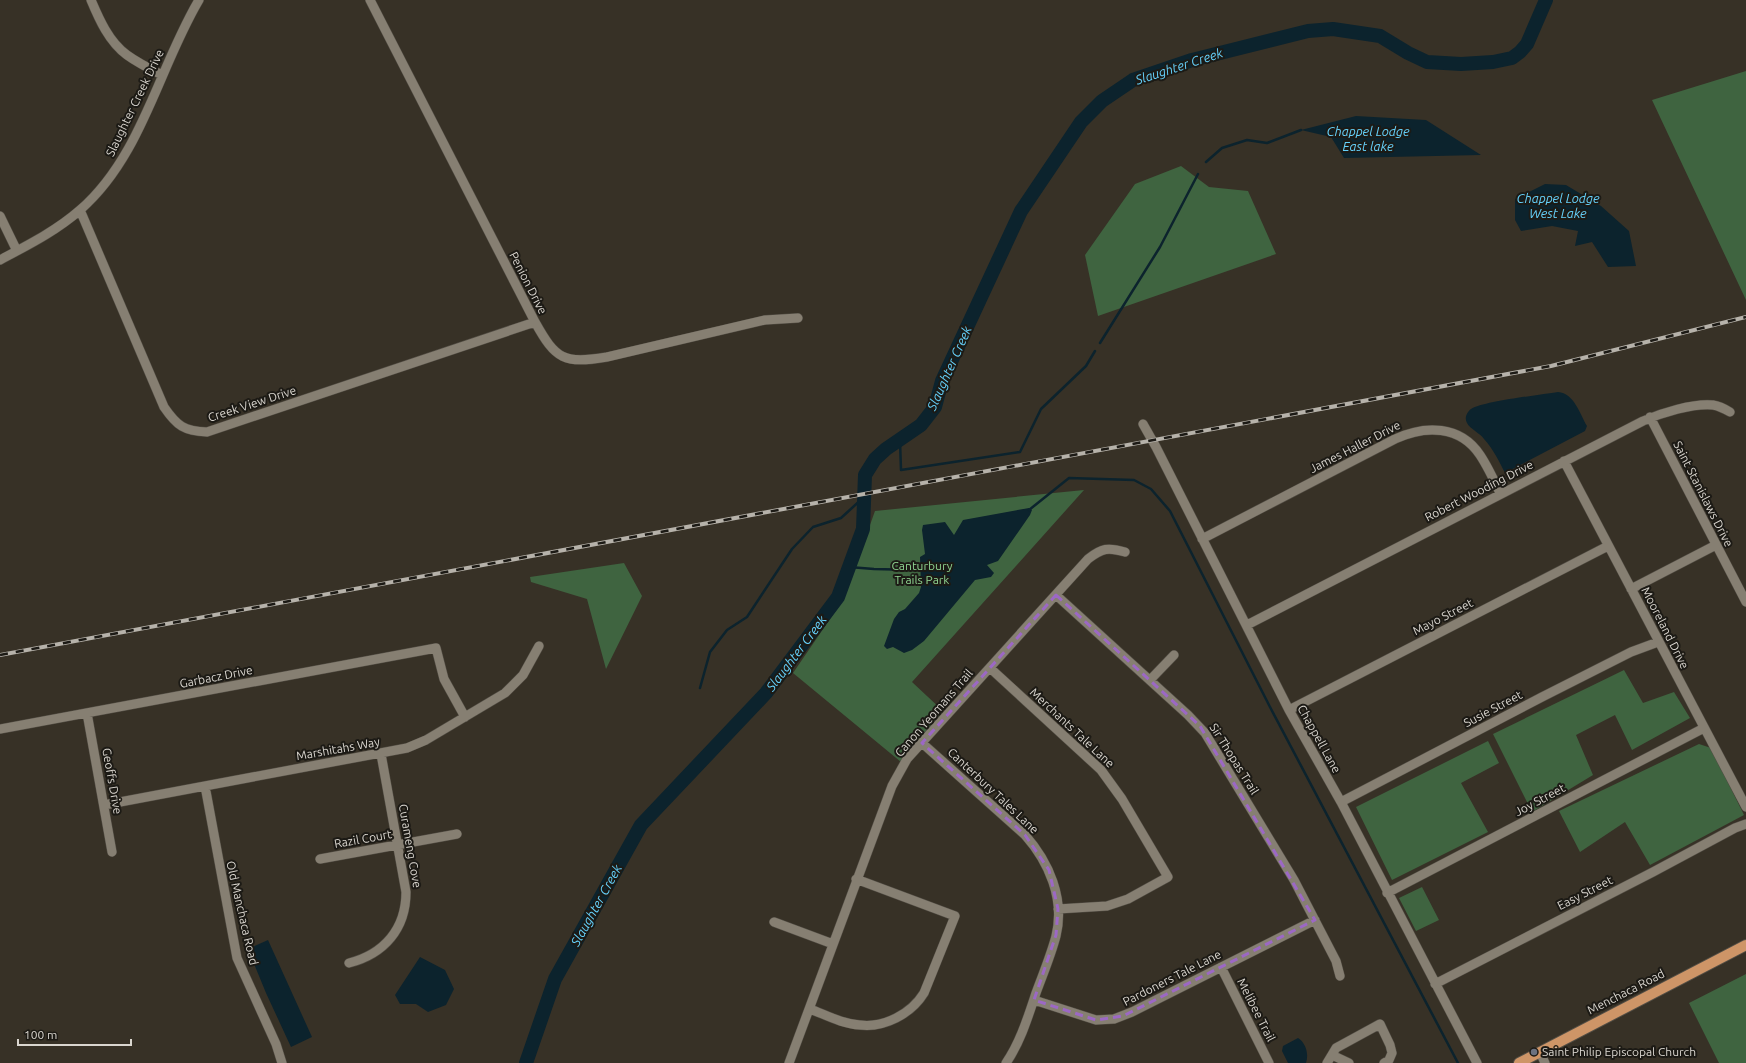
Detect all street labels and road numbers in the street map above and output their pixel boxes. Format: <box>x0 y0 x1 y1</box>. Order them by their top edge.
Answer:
street label: Slaughter Creek Drive <box>103 47 166 158</box>
street label: Penion Drive <box>507 249 550 316</box>
street label: Creek View Drive <box>206 383 298 424</box>
street label: James Haller Drive <box>1307 418 1402 475</box>
street label: Saint Stanislaws Drive <box>1671 439 1736 549</box>
street label: Robert Wooding Drive <box>1422 458 1535 524</box>
street label: Mooreland Drive <box>1639 585 1692 671</box>
street label: Mayo Street <box>1411 596 1475 637</box>
street label: Garbacz Drive <box>178 663 254 690</box>
street label: Canon Yeomans Trail <box>892 666 975 759</box>
street label: Merchants Tale Lane <box>1028 685 1117 770</box>
street label: Susie Street <box>1461 688 1524 729</box>
street label: Chappell Lane <box>1295 702 1344 775</box>
street label: Sir Thopas Trail <box>1207 721 1261 797</box>
street label: Marshitahs Way <box>295 735 381 762</box>
street label: Canterbury Tales Lane <box>945 745 1041 836</box>
street label: Geoffs Drive <box>100 747 125 815</box>
street label: Joy Street <box>1512 781 1567 818</box>
street label: Curameng Cove <box>397 803 424 889</box>
street label: Razil Court <box>333 827 393 850</box>
street label: Old Manchaca Road <box>224 860 261 966</box>
street label: Easy Street <box>1555 873 1615 912</box>
street label: Pardoners Tale Lane <box>1121 947 1223 1008</box>
street label: Menchaca Road <box>1585 967 1666 1017</box>
street label: Melibee Trail <box>1235 976 1278 1044</box>

